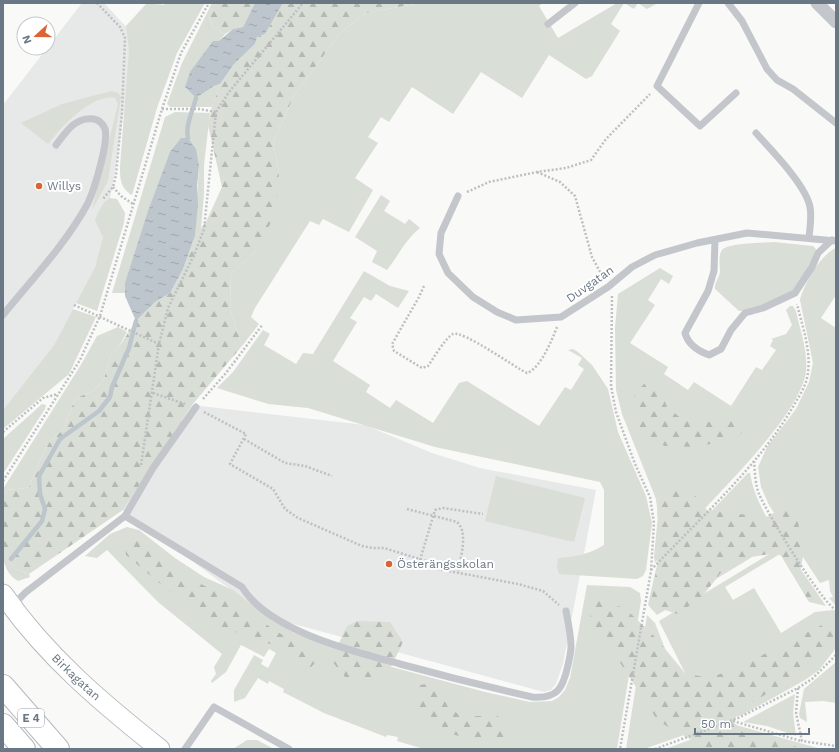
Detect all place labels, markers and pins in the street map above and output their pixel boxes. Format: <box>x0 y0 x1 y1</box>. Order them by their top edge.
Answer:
place label: Willys <box>47 179 81 193</box>
marker: Willys <box>34 181 44 191</box>
place label: Österängsskolan <box>397 557 494 571</box>
marker: Österängsskolan <box>384 559 394 569</box>

